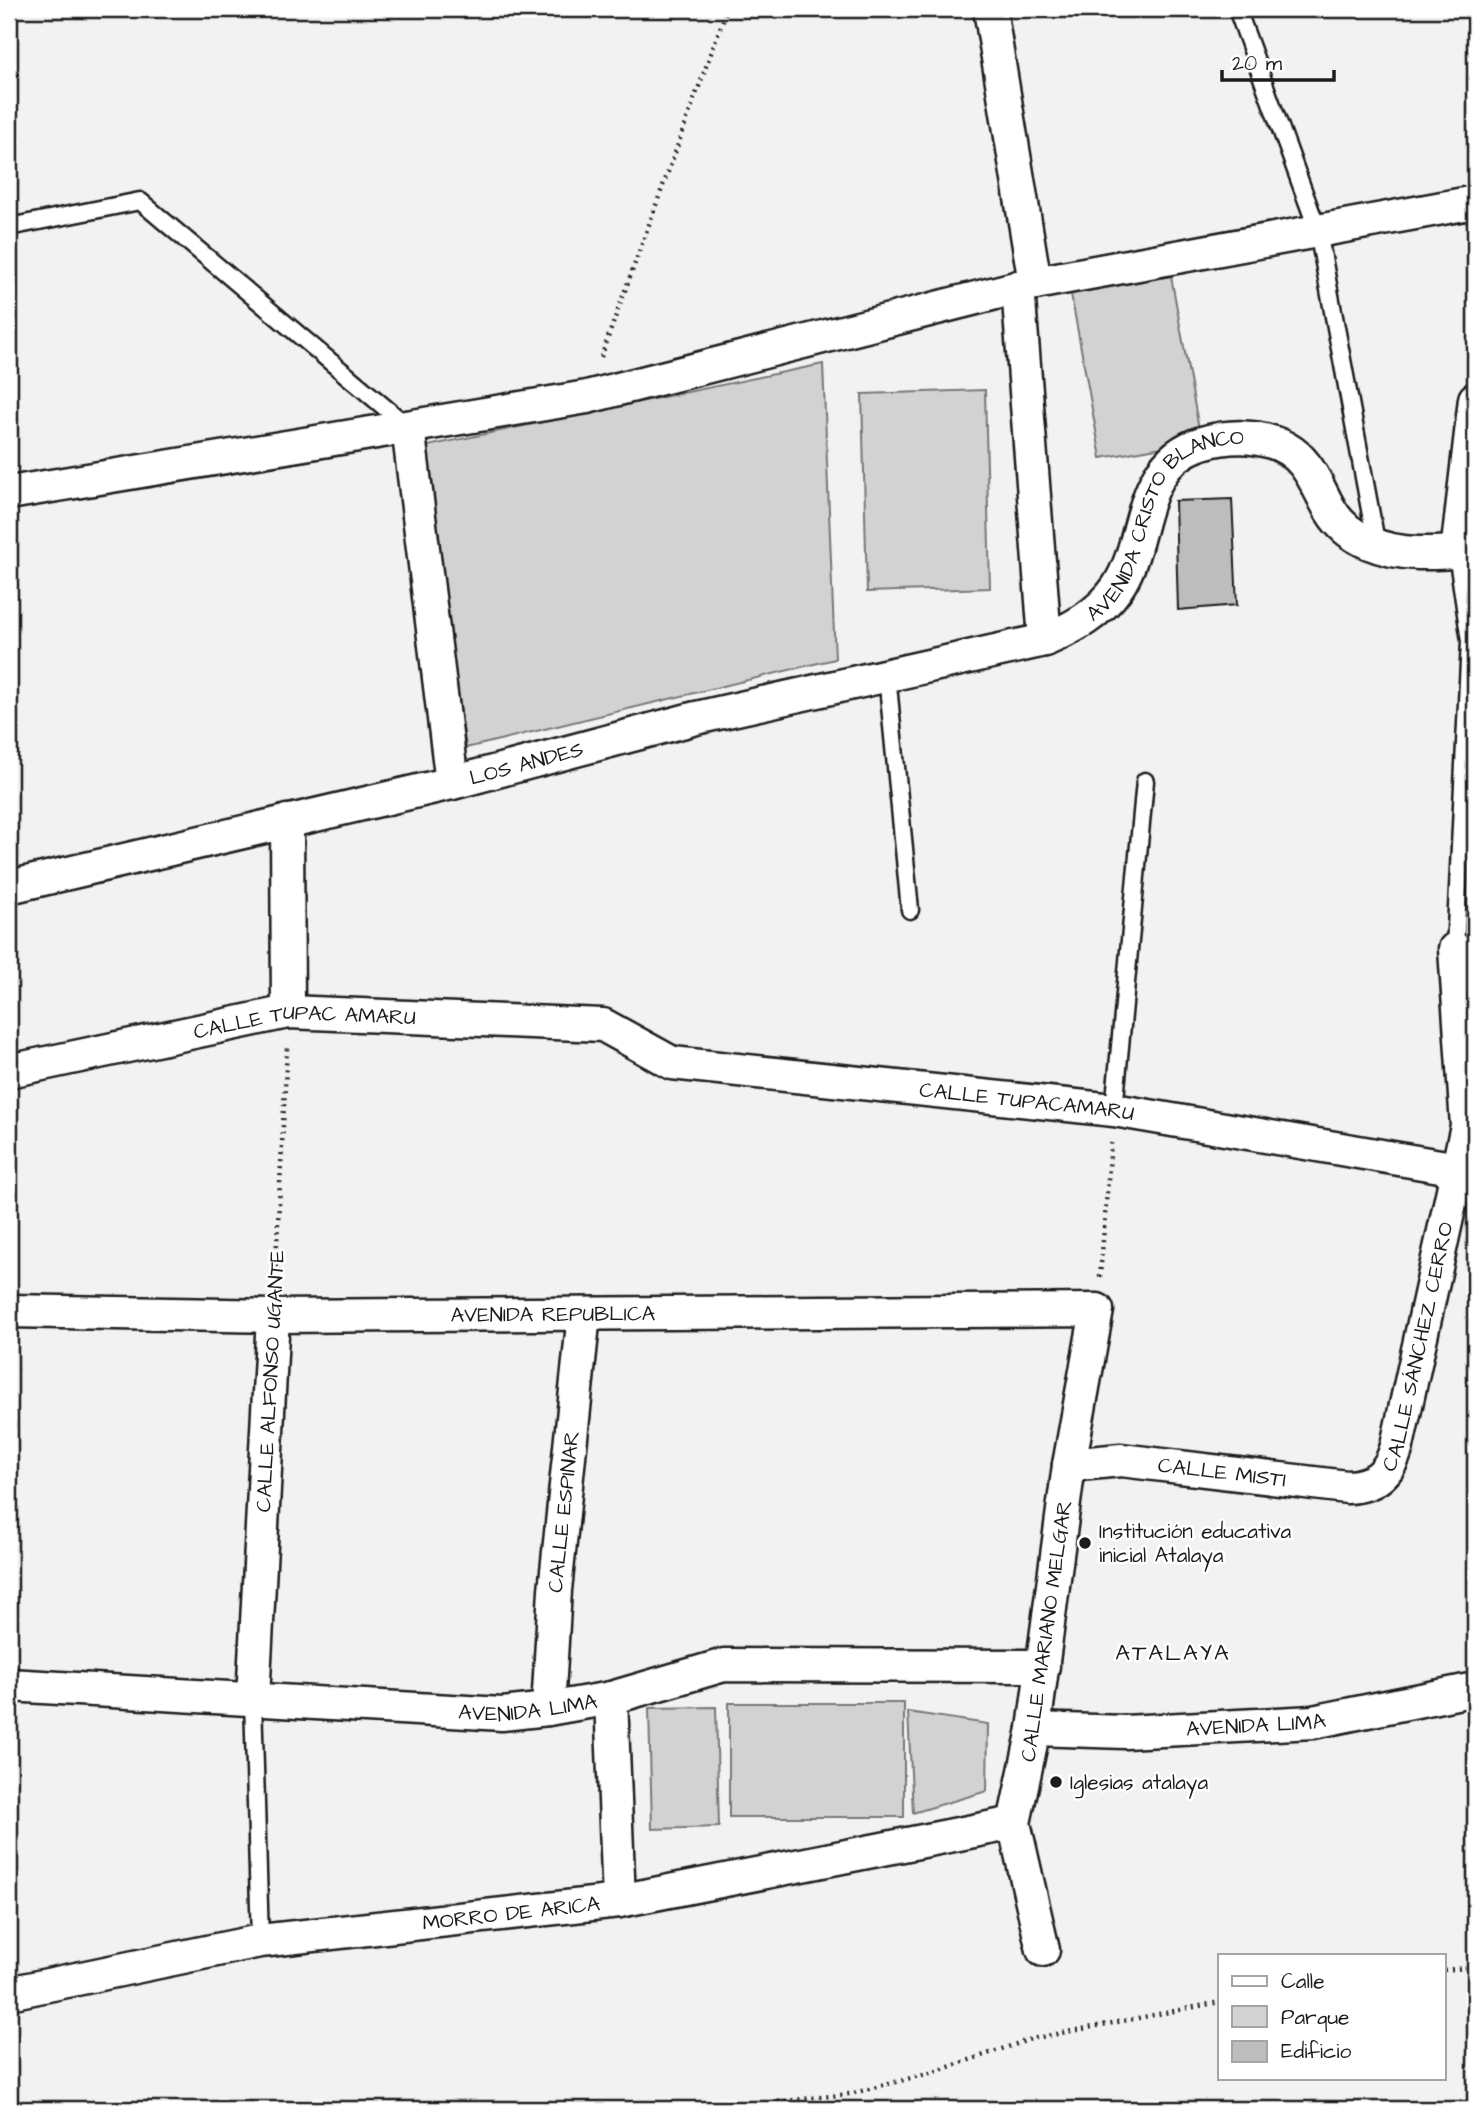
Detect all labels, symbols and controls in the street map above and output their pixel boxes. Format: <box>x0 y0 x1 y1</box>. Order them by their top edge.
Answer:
scale bar <box>1222 38 1334 82</box>
text: 20 m <box>1232 49 1283 78</box>
street label: AVENIDA CRISTO BLANCO <box>1080 423 1244 628</box>
street label: LOS ANDES <box>466 735 587 793</box>
street label: CALLE TUPAC AMARU <box>191 998 416 1047</box>
street label: CALLE TUPACAMARU <box>918 1075 1136 1128</box>
street label: CALLE SÁNCHEZ CERRO <box>1375 1219 1461 1477</box>
street label: CALLE ALFONSO UGANTE <box>249 1249 292 1513</box>
street label: AVENIDA REPUBLICA <box>451 1299 656 1330</box>
street label: CALLE ESPINAR <box>541 1429 587 1594</box>
street label: CALLE MISTI <box>1156 1451 1288 1495</box>
street label: CALLE MARIANO MELGAR <box>1014 1499 1079 1764</box>
place label: Institución educativa inicial Atalaya <box>1099 1517 1292 1572</box>
marker: Institución educativa inicial Atalaya <box>1077 1535 1093 1551</box>
district label: ATALAYA <box>1115 1637 1231 1669</box>
street label: AVENIDA LIMA <box>458 1687 600 1729</box>
street label: AVENIDA LIMA <box>1185 1706 1329 1744</box>
place label: Iglesias atalaya <box>1070 1768 1208 1799</box>
marker: Iglesias atalaya <box>1048 1774 1064 1790</box>
street label: MORRO DE ARICA <box>421 1889 602 1938</box>
legend <box>1218 1954 1446 2080</box>
text: Calle <box>1281 1967 1325 1996</box>
text: Parque <box>1281 2003 1349 2032</box>
text: Edificio <box>1281 2037 1351 2066</box>

